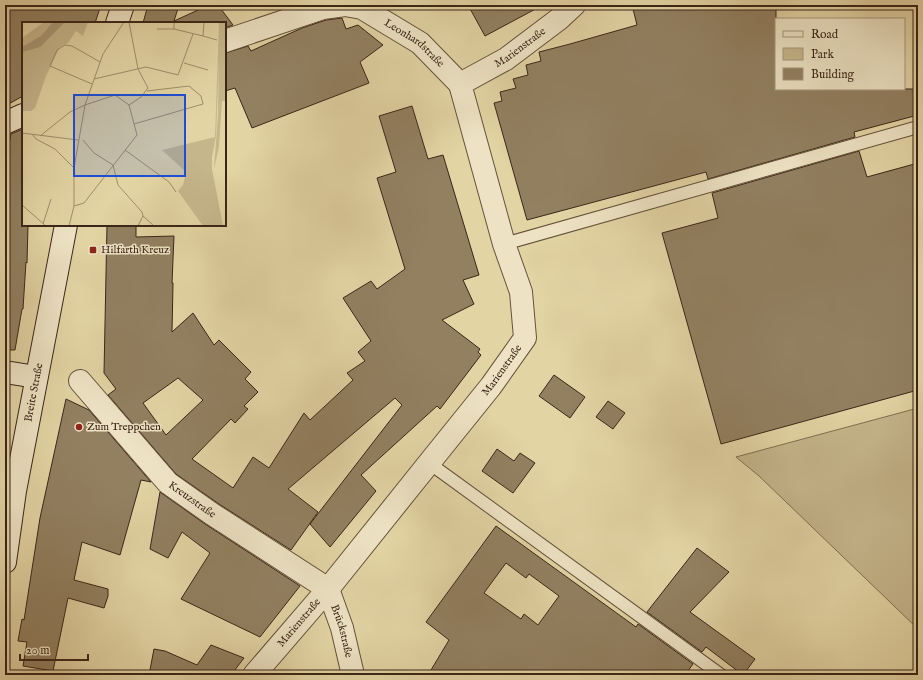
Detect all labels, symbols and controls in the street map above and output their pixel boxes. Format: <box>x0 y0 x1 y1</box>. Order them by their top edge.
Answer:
street label: Leonhardstraße <box>381 16 447 71</box>
legend <box>775 18 905 90</box>
inset map <box>22 22 226 226</box>
street label: Marienstraße <box>492 24 549 71</box>
text: Road <box>811 27 839 42</box>
text: Park <box>811 47 834 62</box>
text: Building <box>811 67 855 82</box>
place label: Hilfarth Kreuz <box>101 243 169 257</box>
marker: Hilfarth Kreuz <box>88 245 98 255</box>
street label: Marienstraße <box>479 342 525 399</box>
street label: Breite Straße <box>21 362 46 423</box>
place label: Zum Treppchen <box>87 420 161 434</box>
marker: Zum Treppchen <box>74 422 84 432</box>
street label: Kreuzstraße <box>165 478 218 522</box>
street label: Marienstraße <box>274 595 324 650</box>
street label: Brückstraße <box>327 603 356 659</box>
scale bar <box>20 636 88 662</box>
text: 20 m <box>26 643 49 658</box>

